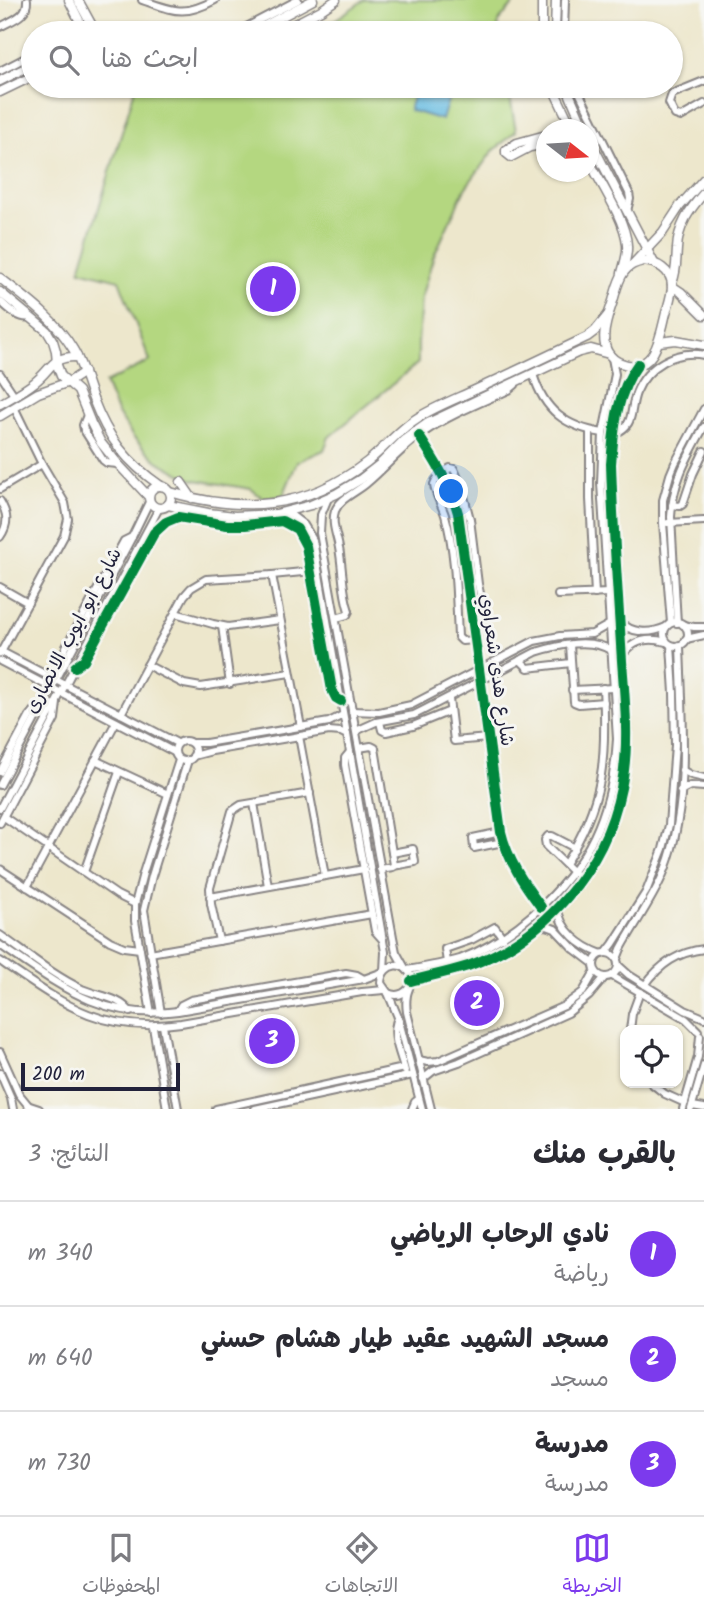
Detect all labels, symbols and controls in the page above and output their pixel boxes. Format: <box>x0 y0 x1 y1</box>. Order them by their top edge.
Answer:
search box <box>21 21 683 98</box>
text: ابحث هنا <box>101 39 198 81</box>
icon: search <box>45 41 83 79</box>
north arrow <box>536 119 599 182</box>
pin: 1 <box>250 263 296 315</box>
your location <box>434 474 468 508</box>
street label: شارع ابو ايوب الانصارى <box>17 543 131 719</box>
street label: شارع هدى شعراوي <box>470 592 522 748</box>
pin: 2 <box>454 977 500 1029</box>
pin: 3 <box>249 1015 295 1067</box>
map controls <box>620 1025 683 1088</box>
button: locate <box>620 1025 683 1088</box>
scale bar <box>21 1060 180 1092</box>
text: 200 m <box>32 1060 85 1090</box>
text: بالقرب منك <box>533 1131 676 1179</box>
text: النتائج: 3 <box>28 1137 109 1173</box>
text: نادي الرحاب الرياضي <box>390 1214 609 1256</box>
text: 340 m <box>28 1236 93 1272</box>
text: 1 <box>650 1236 656 1272</box>
text: رياضة <box>554 1257 609 1293</box>
text: مسجد الشهيد عقيد طيار هشام حسني <box>201 1319 609 1361</box>
text: 640 m <box>28 1341 93 1377</box>
text: 2 <box>646 1341 660 1377</box>
text: مسجد <box>550 1362 609 1398</box>
text: مدرسة <box>535 1424 609 1466</box>
text: 730 m <box>28 1446 91 1482</box>
text: 3 <box>647 1446 659 1482</box>
text: مدرسة <box>545 1467 609 1503</box>
tab: المحفوظات <box>82 1529 160 1602</box>
tab: الاتجاهات <box>325 1529 398 1602</box>
tab: الخريطة <box>563 1529 622 1602</box>

